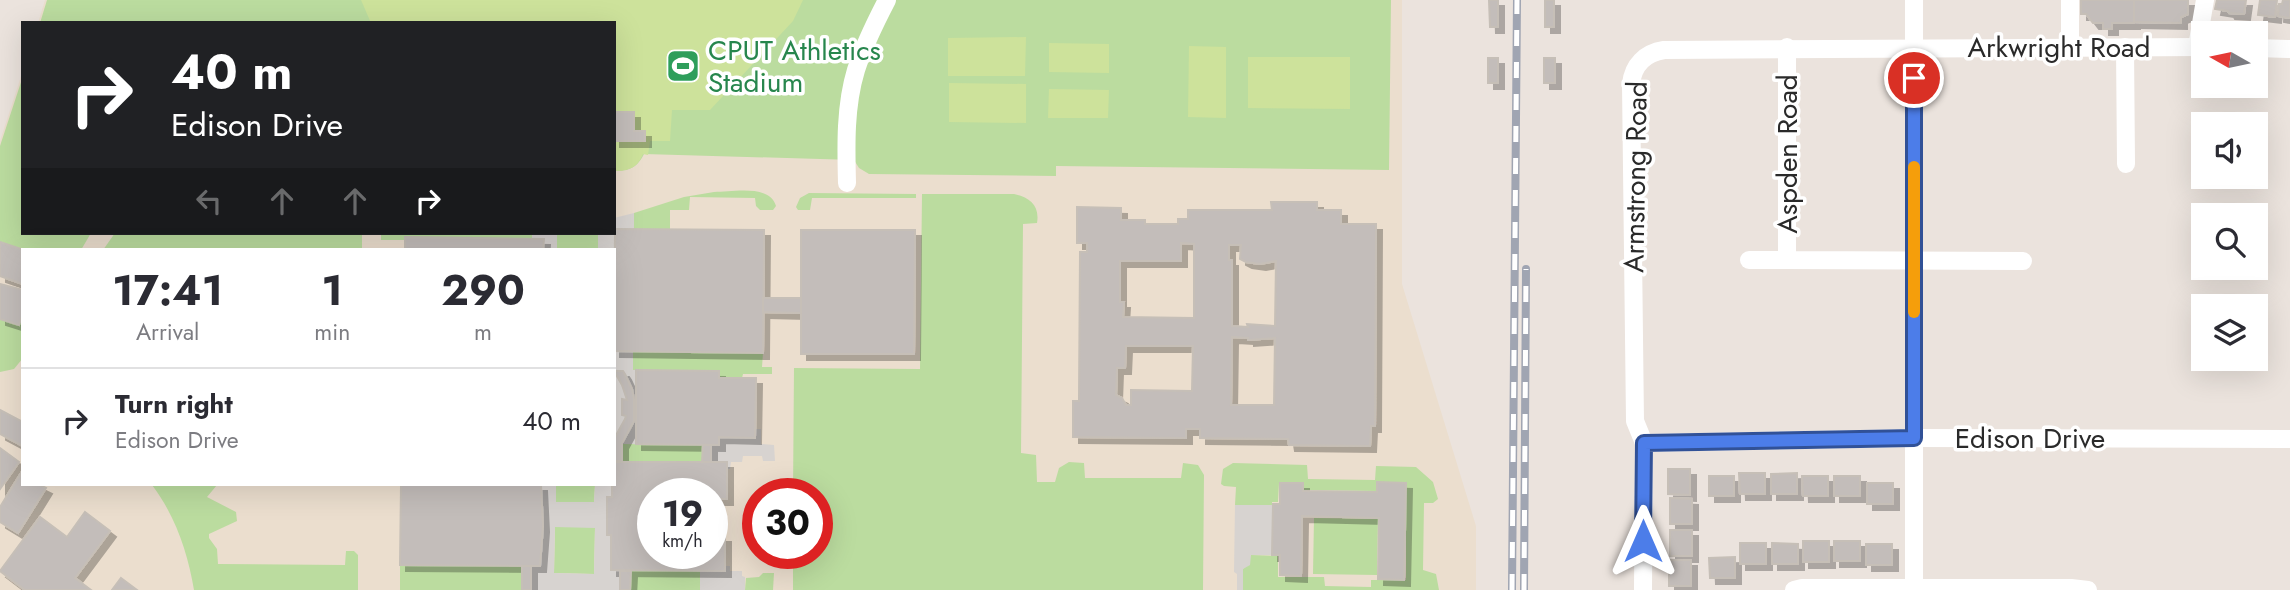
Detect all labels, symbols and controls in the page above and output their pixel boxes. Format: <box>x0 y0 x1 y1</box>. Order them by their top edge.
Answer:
north arrow <box>2191 21 2268 98</box>
map controls <box>2191 21 2268 371</box>
street label: Arkwright Road <box>1968 27 2150 68</box>
place label: CPUT Athletics Stadium <box>708 30 881 103</box>
text: 40 m <box>171 37 293 107</box>
sports icon: CPUT Athletics Stadium <box>664 47 702 85</box>
pin <box>1884 48 1944 108</box>
icon: right <box>56 49 147 140</box>
icon: arrive <box>1895 59 1933 97</box>
street label: Aspden Road <box>1767 74 1808 234</box>
street label: Armstrong Road <box>1613 81 1658 273</box>
text: Edison Drive <box>171 102 343 148</box>
button: sound <box>2191 112 2268 189</box>
icon: left <box>190 182 228 220</box>
icon: ahead <box>263 182 301 220</box>
icon: ahead <box>336 182 374 220</box>
icon: right <box>409 182 447 220</box>
button: search <box>2191 203 2268 280</box>
text: 17:41 <box>112 260 223 321</box>
text: 1 <box>322 260 343 321</box>
text: 290 <box>441 260 525 321</box>
button: layers <box>2191 294 2268 371</box>
text: Arrival <box>136 315 199 349</box>
text: min <box>314 315 350 349</box>
text: m <box>474 315 492 349</box>
text: Turn right <box>115 385 233 423</box>
icon: right <box>56 402 94 440</box>
text: 40 m <box>522 402 581 440</box>
street label: Edison Drive <box>1955 418 2105 459</box>
text: Edison Drive <box>115 423 239 457</box>
speed limit sign: 30 <box>742 478 833 569</box>
text: 19 <box>662 489 703 539</box>
position arrow <box>1606 504 1680 578</box>
text: km/h <box>662 528 703 554</box>

